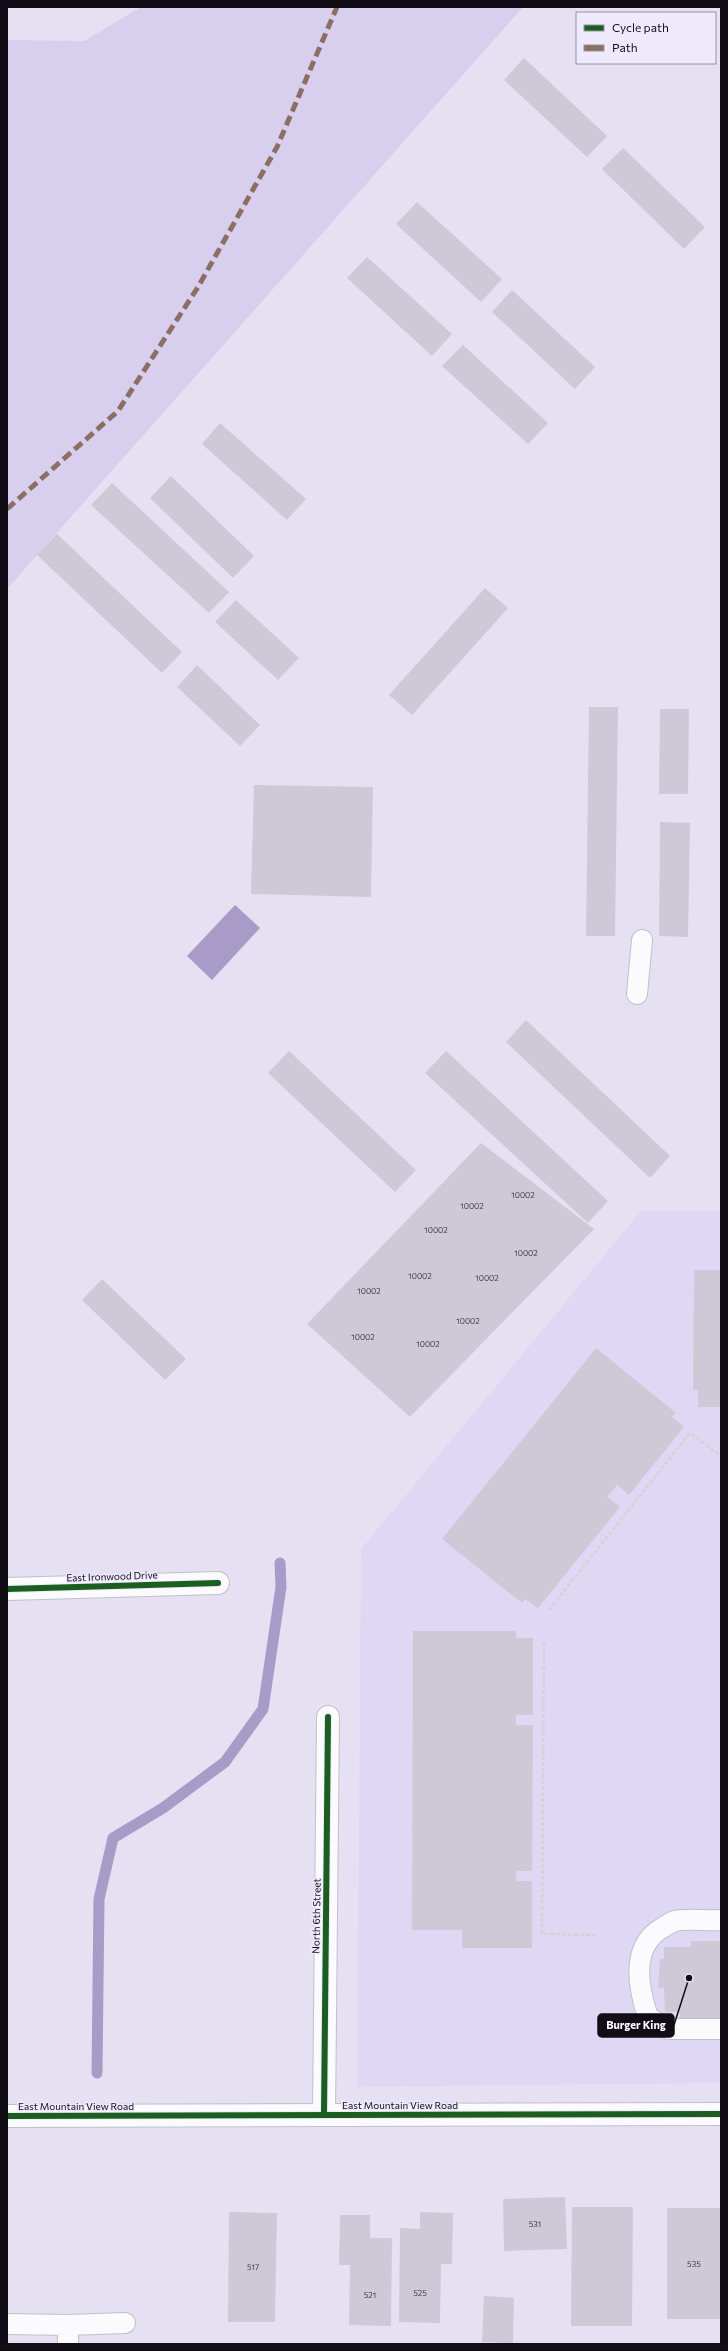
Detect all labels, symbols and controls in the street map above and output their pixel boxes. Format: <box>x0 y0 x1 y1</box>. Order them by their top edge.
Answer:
legend <box>576 12 716 64</box>
text: Cycle path <box>612 20 669 34</box>
text: Path <box>612 40 638 54</box>
house number: 10002 <box>511 1190 535 1200</box>
house number: 10002 <box>460 1201 484 1211</box>
house number: 10002 <box>424 1225 448 1235</box>
house number: 10002 <box>514 1248 538 1258</box>
house number: 10002 <box>408 1271 432 1281</box>
house number: 10002 <box>475 1273 499 1283</box>
house number: 10002 <box>357 1286 381 1296</box>
house number: 10002 <box>456 1316 480 1326</box>
house number: 10002 <box>351 1332 375 1342</box>
house number: 10002 <box>416 1339 440 1349</box>
street label: East Ironwood Drive <box>66 1568 158 1584</box>
street label: North 6th Street <box>309 1878 323 1954</box>
callout: Burger King <box>598 2014 674 2037</box>
text: Burger King <box>606 2018 666 2031</box>
street label: East Mountain View Road <box>342 2099 458 2111</box>
street label: East Mountain View Road <box>18 2100 134 2112</box>
house number: 531 <box>529 2219 541 2229</box>
house number: 535 <box>687 2259 701 2269</box>
house number: 517 <box>247 2262 259 2272</box>
house number: 525 <box>413 2288 427 2298</box>
house number: 521 <box>364 2290 376 2300</box>

